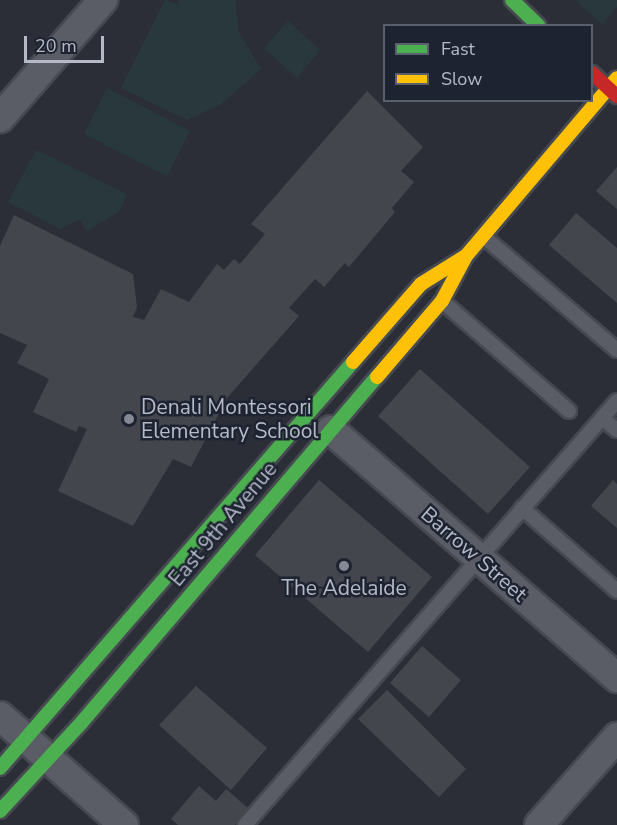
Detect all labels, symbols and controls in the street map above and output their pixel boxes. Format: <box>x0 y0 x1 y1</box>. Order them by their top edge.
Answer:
scale bar <box>27 24 106 62</box>
legend <box>383 24 593 102</box>
text: 20 m <box>35 34 77 58</box>
text: Fast <box>441 37 475 61</box>
text: Slow <box>441 67 482 91</box>
place label: Denali Montessori Elementary School <box>141 394 319 444</box>
marker: Denali Montessori Elementary School <box>122 412 136 426</box>
street label: East 9th Avenue <box>164 457 282 591</box>
street label: Barrow Street <box>416 501 532 607</box>
marker: The Adelaide <box>337 559 351 573</box>
place label: The Adelaide <box>281 575 407 601</box>

